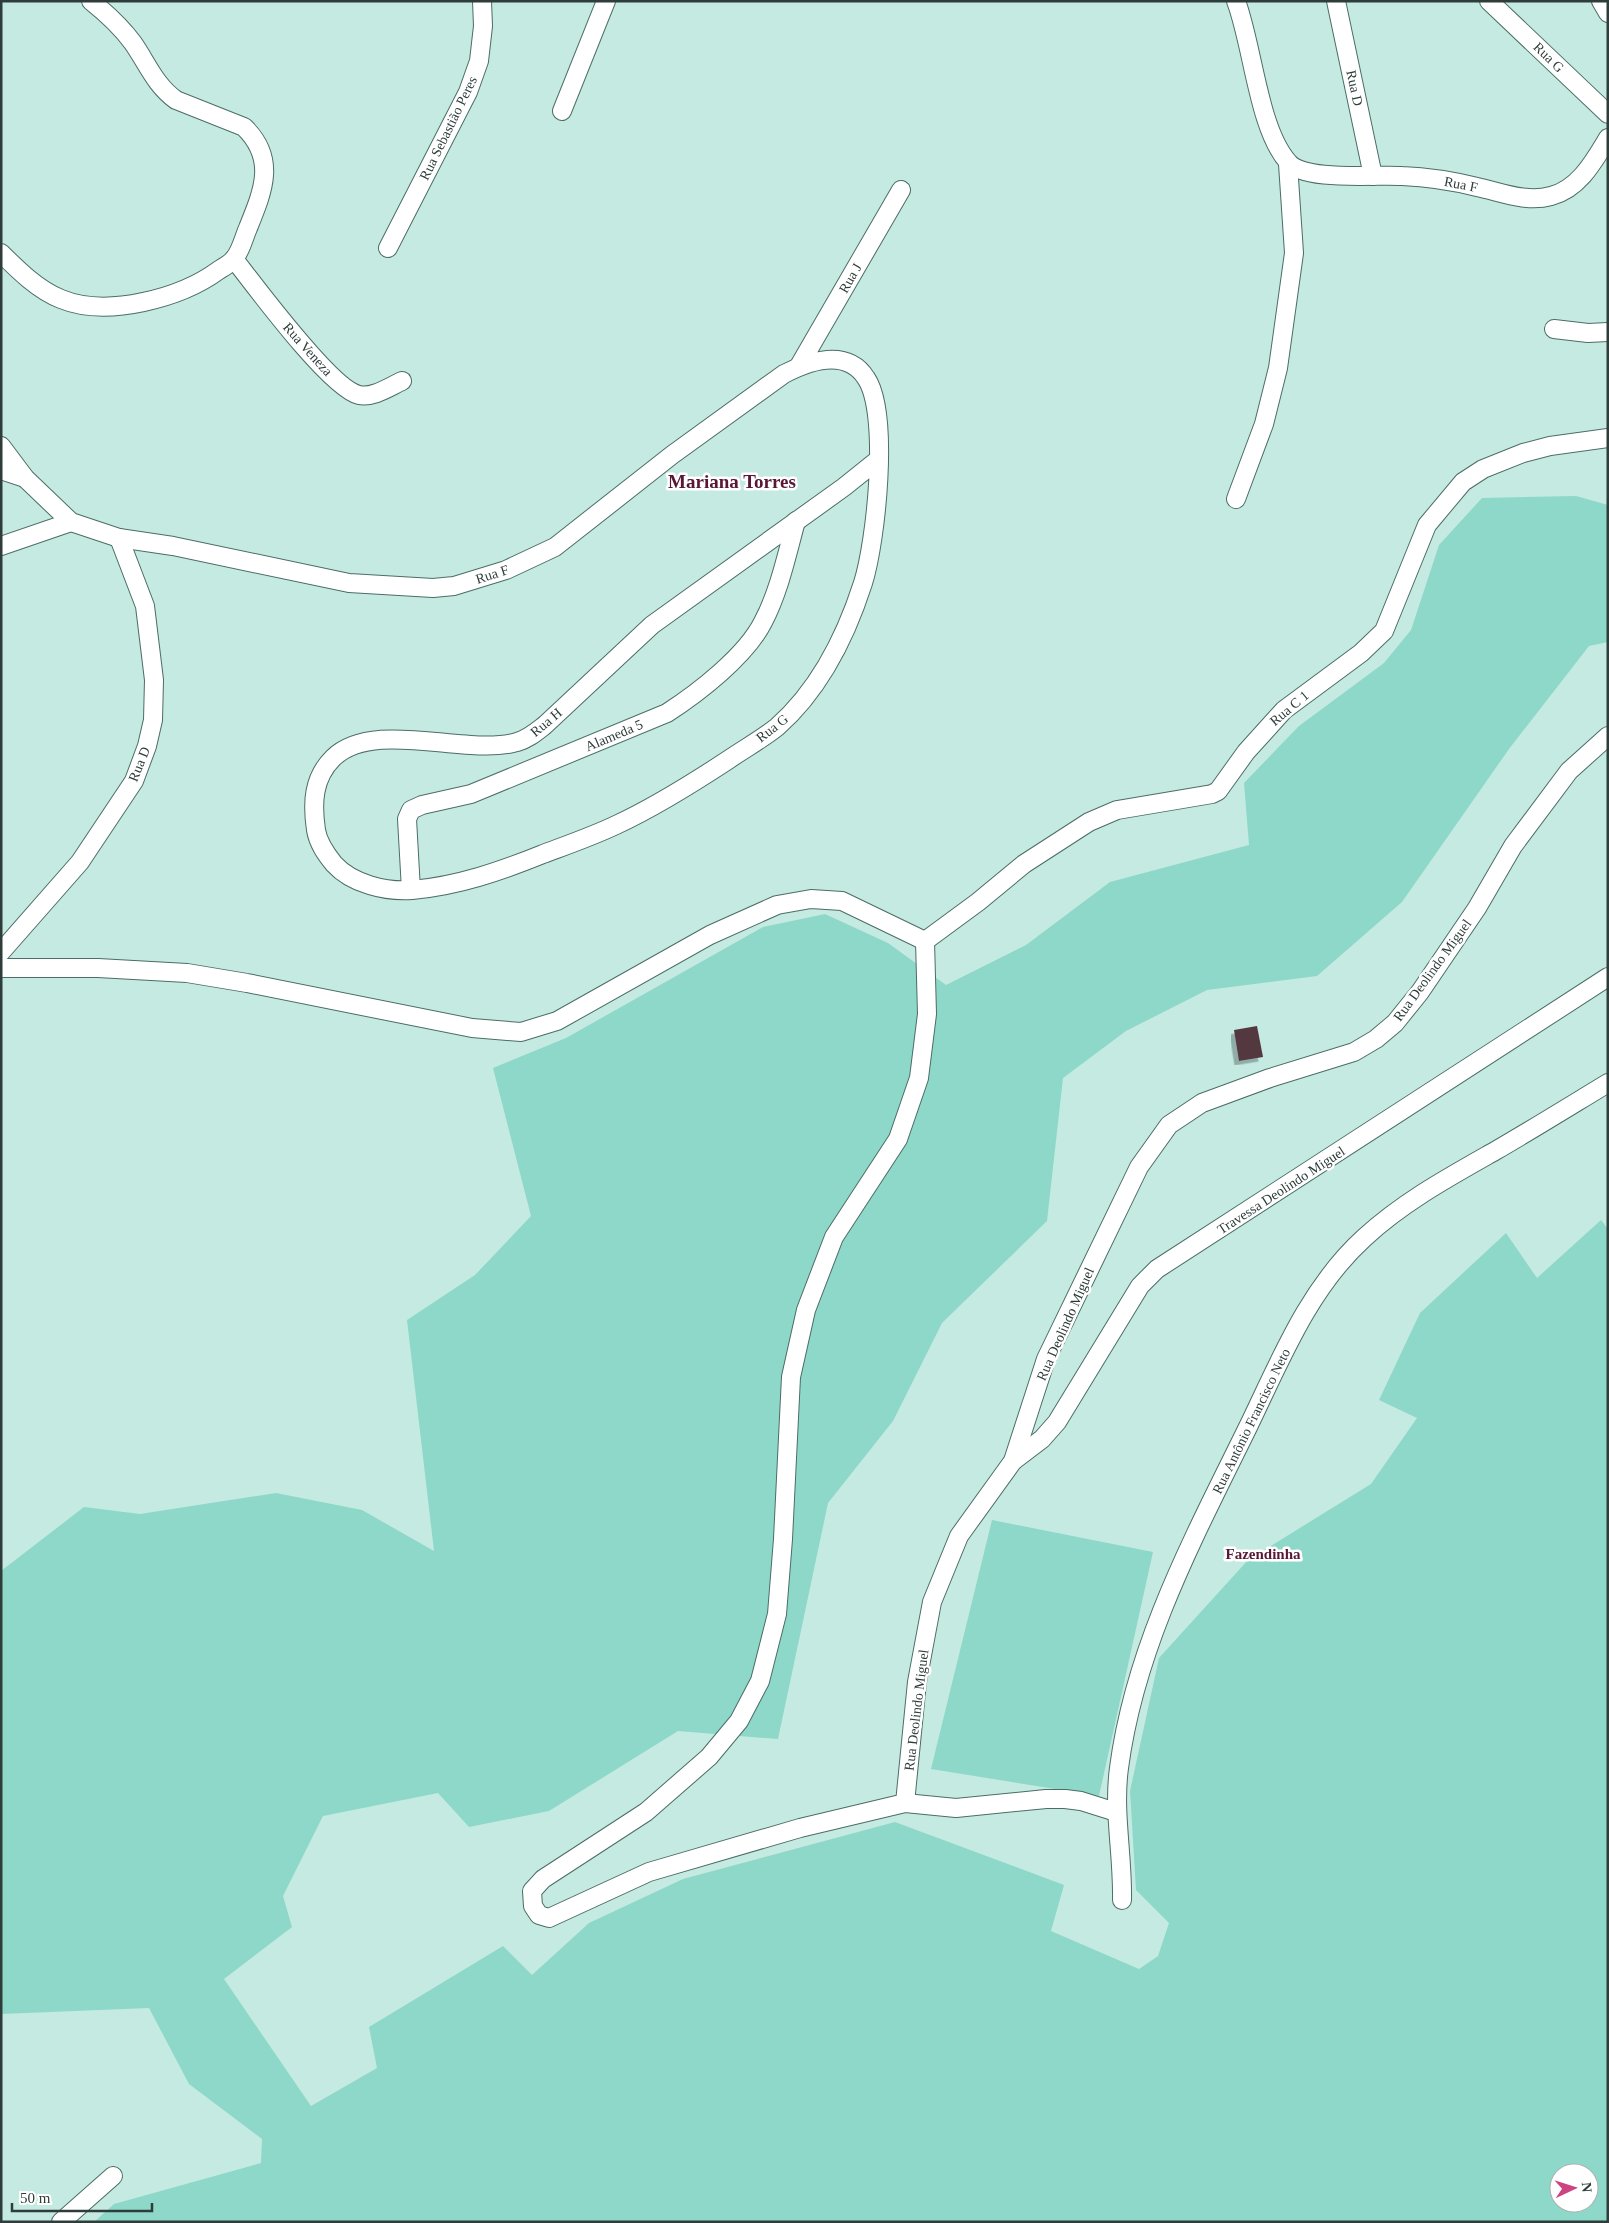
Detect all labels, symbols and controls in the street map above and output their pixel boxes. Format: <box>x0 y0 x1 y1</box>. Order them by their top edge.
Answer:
street label: Rua G <box>1530 39 1567 75</box>
street label: Rua D <box>1343 69 1366 107</box>
street label: Rua Sebastião Peres <box>417 74 480 183</box>
street label: Rua F <box>1443 174 1479 195</box>
street label: Rua J <box>836 260 865 296</box>
street label: Rua Veneza <box>280 320 336 380</box>
district label: Mariana Torres <box>668 471 796 492</box>
street label: Rua F <box>474 562 511 587</box>
street label: Rua C 1 <box>1267 688 1312 729</box>
street label: Rua H <box>528 705 565 740</box>
street label: Rua G <box>753 711 791 745</box>
street label: Alameda 5 <box>583 717 645 754</box>
street label: Rua D <box>126 745 153 784</box>
street label: Rua Deolindo Miguel <box>1390 916 1474 1024</box>
street label: Travessa Deolindo Miguel <box>1215 1144 1348 1237</box>
street label: Rua Deolindo Miguel <box>1034 1265 1097 1383</box>
street label: Rua Antônio Francisco Neto <box>1210 1346 1293 1496</box>
district label: Fazendinha <box>1225 1546 1301 1562</box>
street label: Rua Deolindo Miguel <box>902 1648 931 1772</box>
north arrow <box>1549 2163 1599 2213</box>
scale bar <box>12 2180 152 2212</box>
text: N <box>1579 2182 1594 2193</box>
text: 50 m <box>20 2190 51 2206</box>

